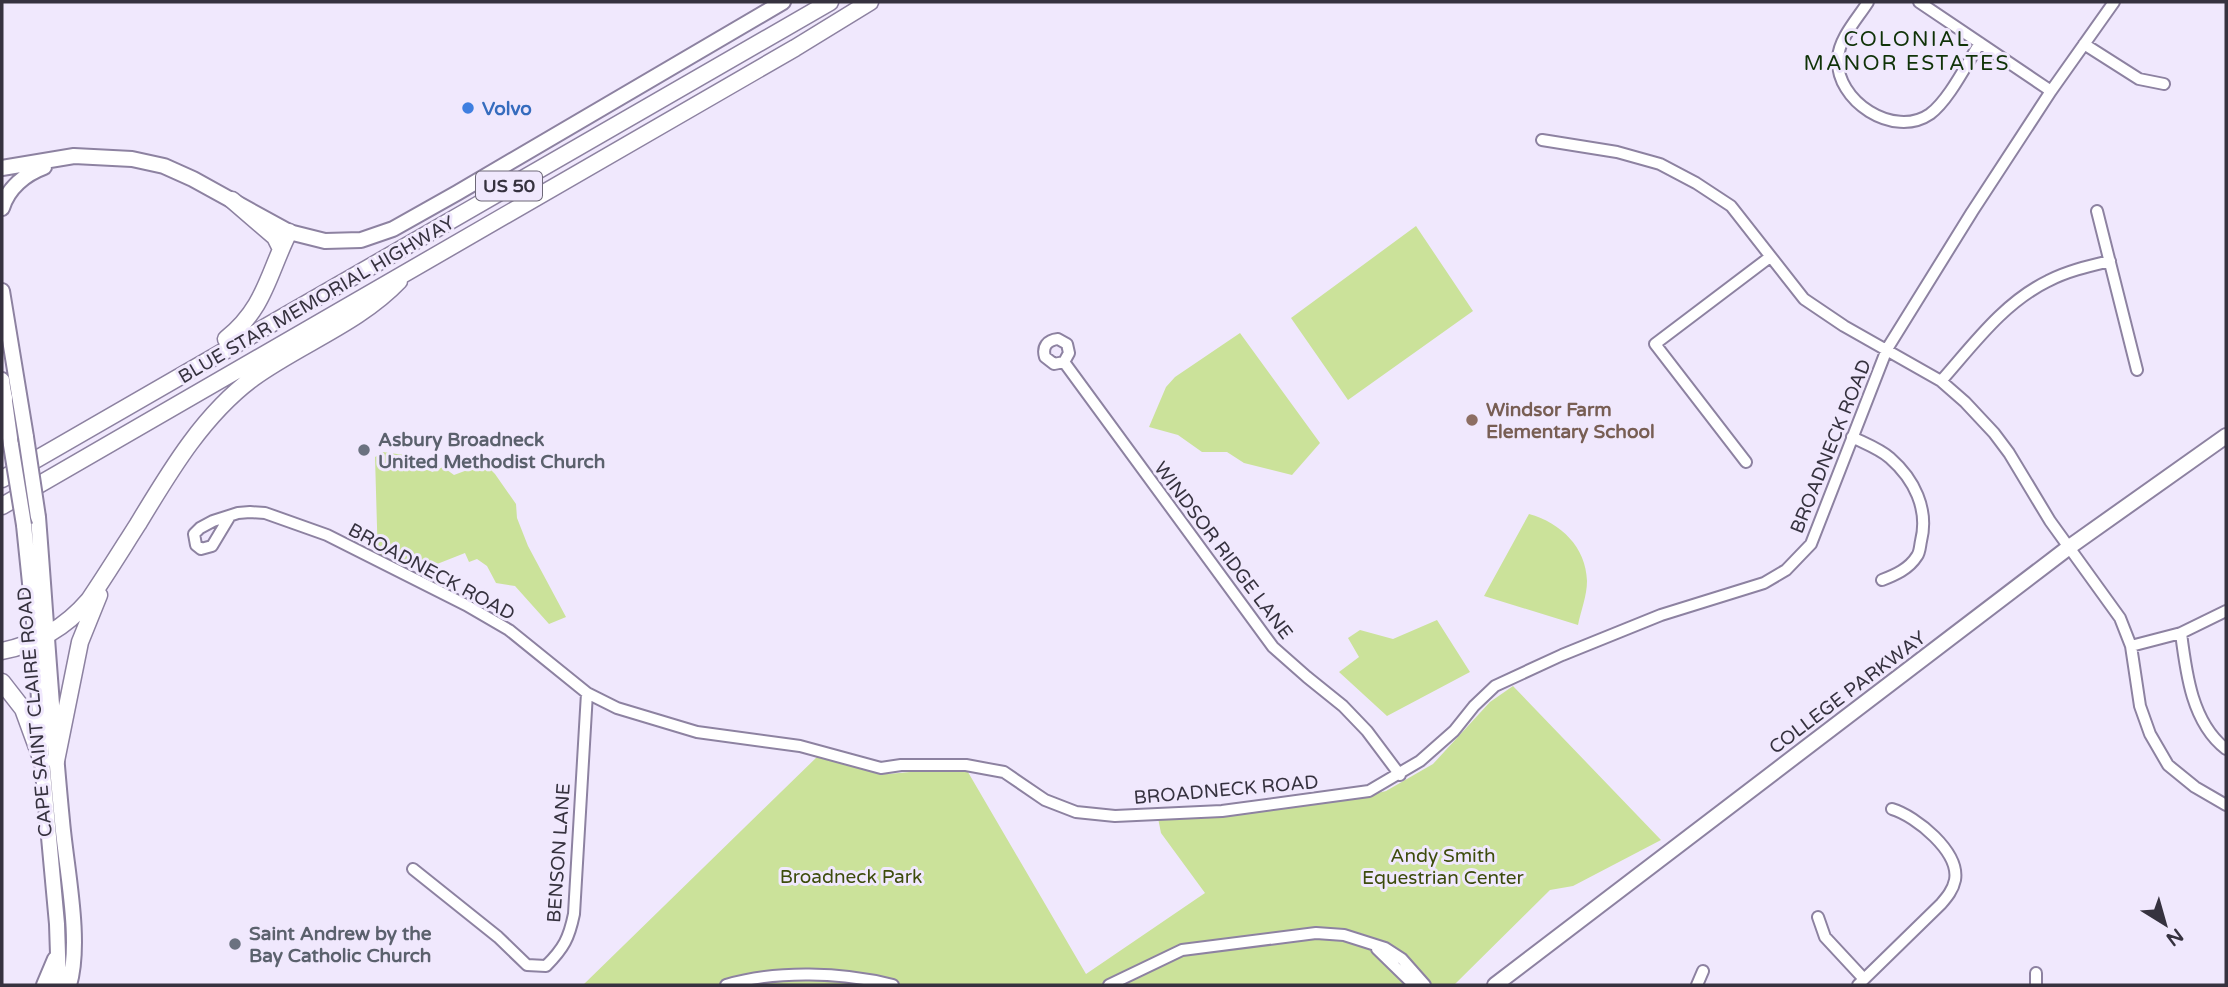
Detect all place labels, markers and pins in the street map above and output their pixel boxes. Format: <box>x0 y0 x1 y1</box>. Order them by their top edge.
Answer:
place label: Volvo <box>482 98 532 120</box>
marker: Volvo <box>460 100 476 116</box>
place label: Windsor Farm Elementary School <box>1486 399 1655 444</box>
marker: Windsor Farm Elementary School <box>1464 412 1480 428</box>
place label: Asbury Broadneck United Methodist Church <box>378 429 605 473</box>
marker: Asbury Broadneck United Methodist Church <box>356 442 372 458</box>
place label: Saint Andrew by the Bay Catholic Church <box>249 923 432 968</box>
marker: Saint Andrew by the Bay Catholic Church <box>227 936 243 952</box>

